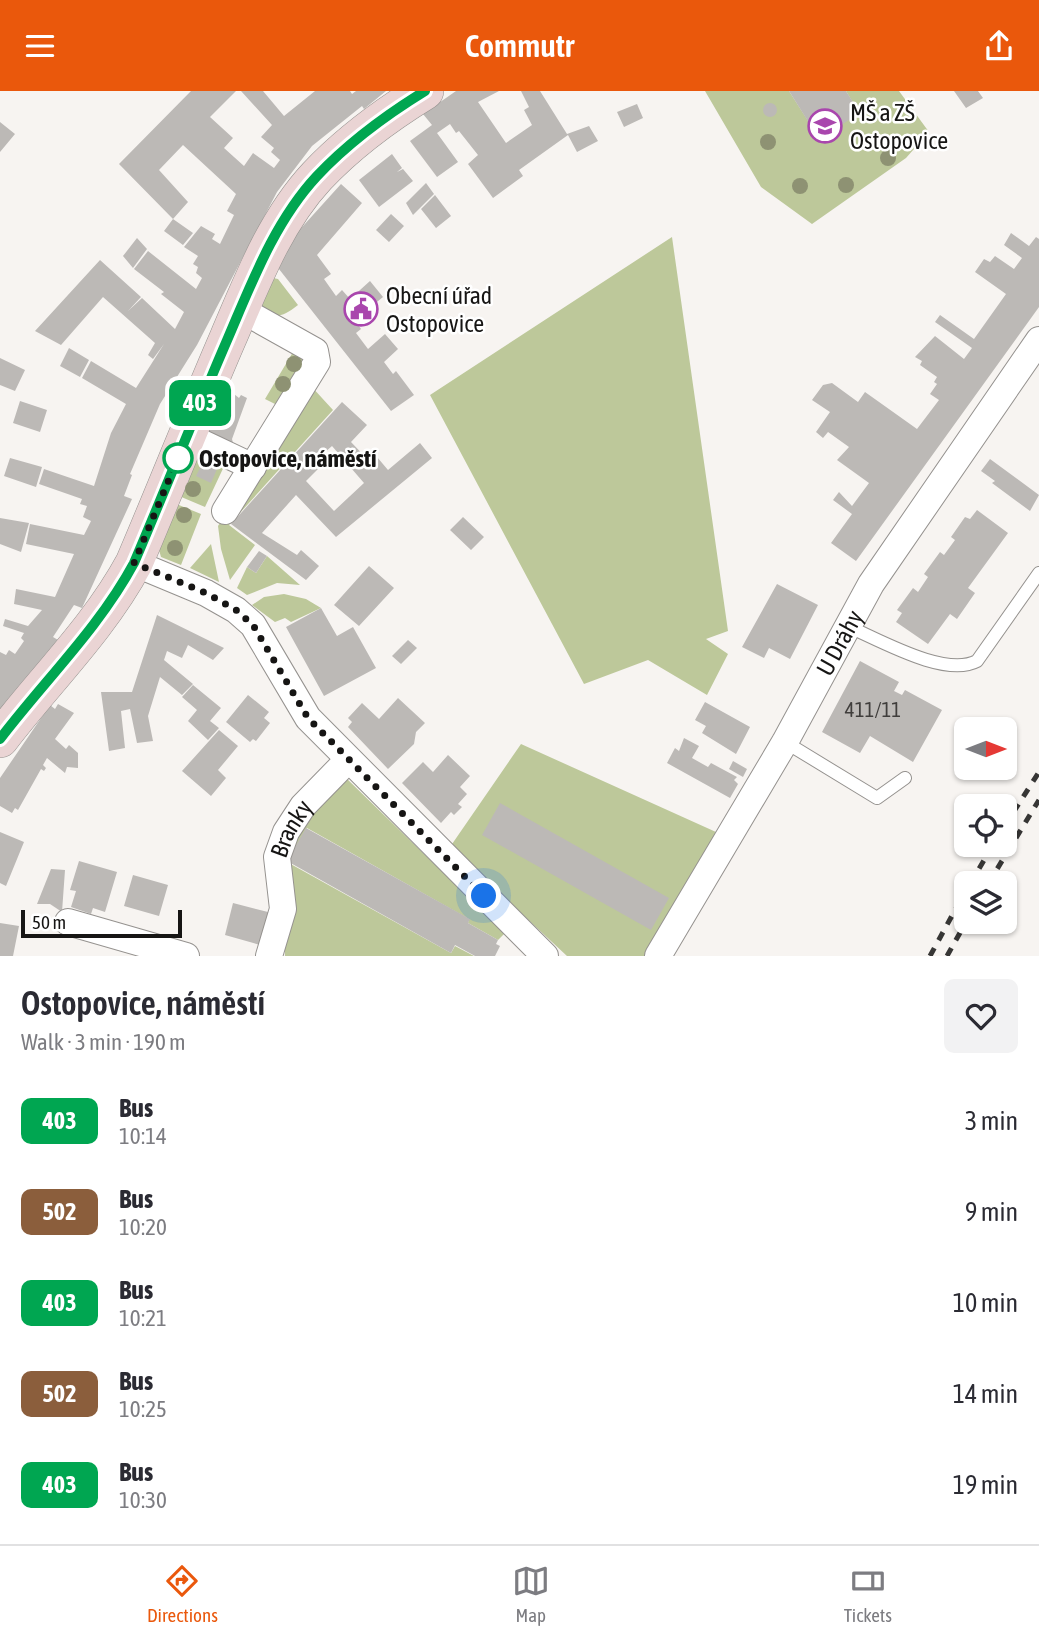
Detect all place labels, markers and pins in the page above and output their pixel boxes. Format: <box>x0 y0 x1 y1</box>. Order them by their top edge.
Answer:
place label: MŠ a ZŠ Ostopovice <box>850 99 948 154</box>
school or university icon: MŠ a ZŠ Ostopovice <box>806 107 844 145</box>
place label: Obecní úřad Ostopovice <box>386 282 492 337</box>
public building icon: Obecní úřad Ostopovice <box>342 290 380 328</box>
marker: Ostopovice, náměstí <box>163 443 193 473</box>
place label: Ostopovice, náměstí <box>199 445 377 472</box>

